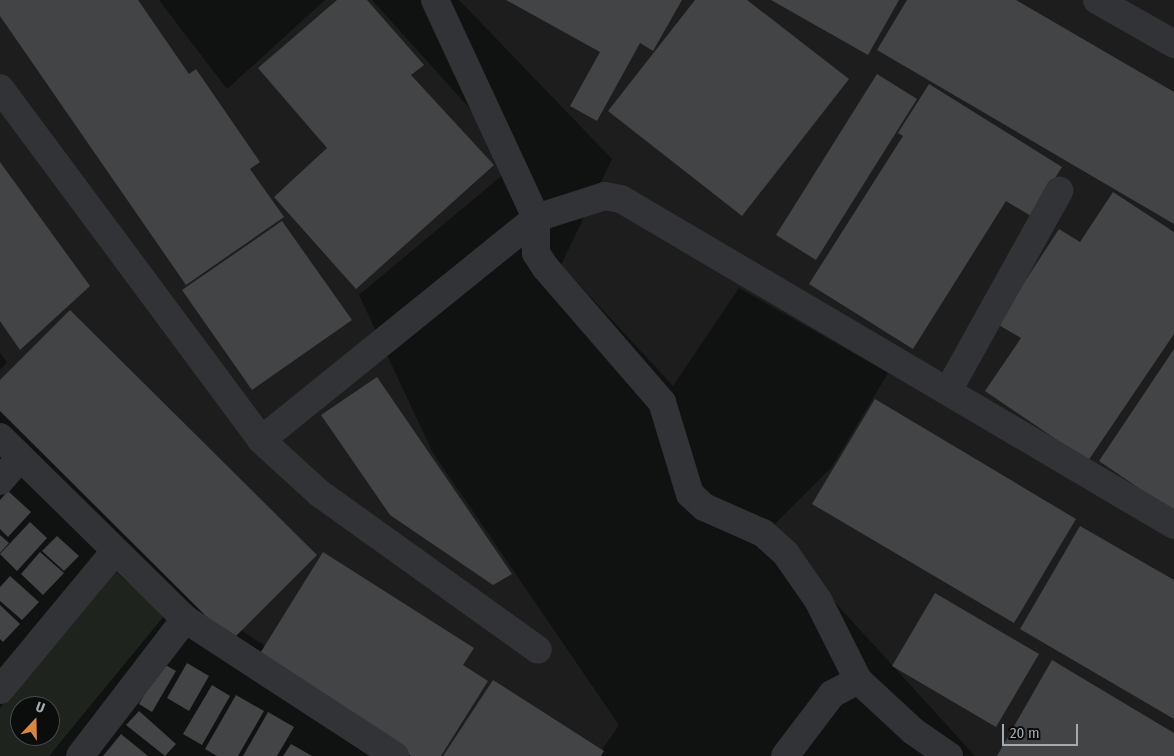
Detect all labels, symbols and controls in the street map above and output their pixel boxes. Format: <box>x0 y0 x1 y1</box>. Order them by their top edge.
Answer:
north arrow <box>10 696 60 746</box>
text: U <box>33 698 47 717</box>
scale bar <box>1004 714 1080 746</box>
text: 20 m <box>1010 724 1040 742</box>

